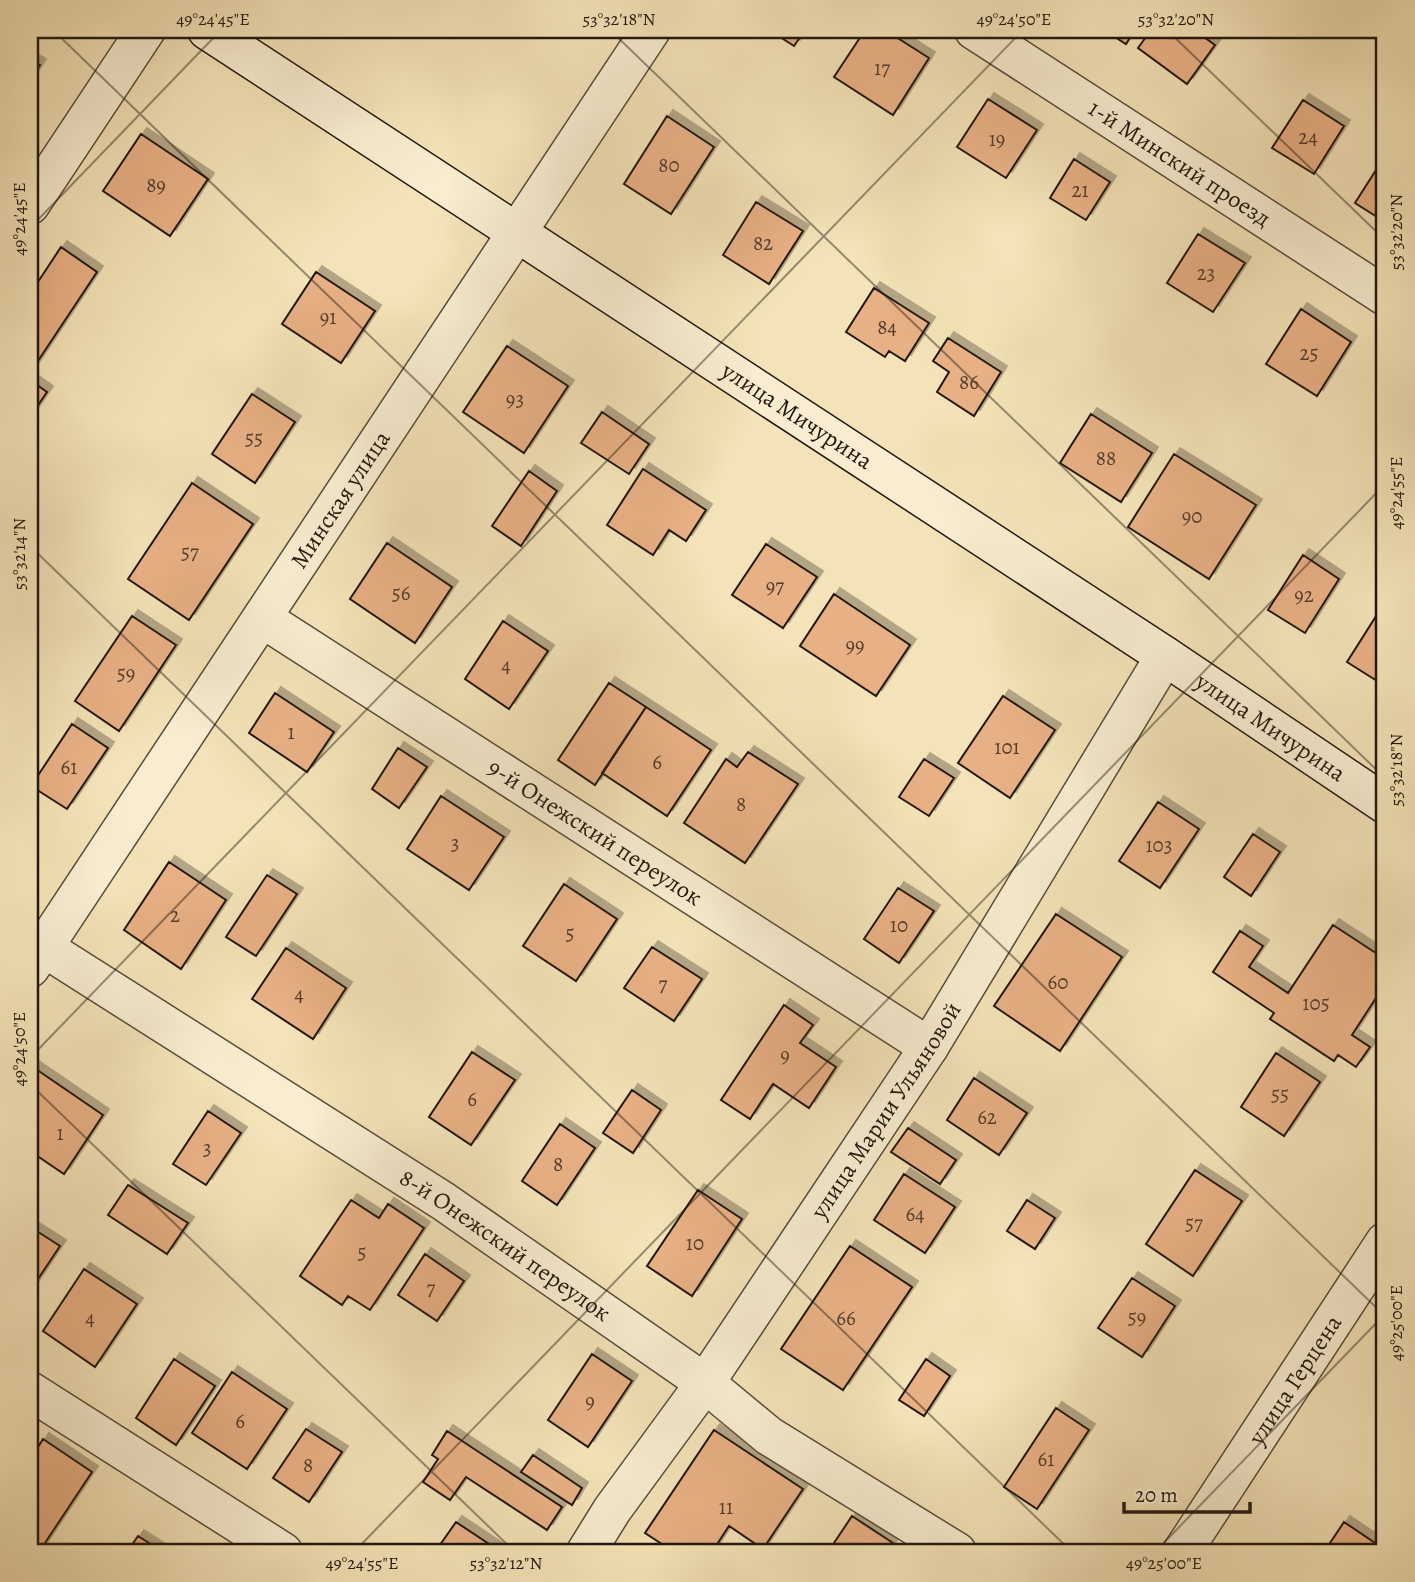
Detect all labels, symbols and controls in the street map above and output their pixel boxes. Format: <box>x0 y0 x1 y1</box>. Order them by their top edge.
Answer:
text: 49°24'45"E <box>176 7 250 31</box>
text: 53°32'18"N <box>582 7 656 31</box>
text: 49°24'50"E <box>977 7 1052 31</box>
text: 53°32'20"N <box>1138 7 1214 31</box>
house number: 17 <box>874 54 890 82</box>
street label: 1-й Минский проезд <box>1082 92 1277 234</box>
house number: 24 <box>1298 123 1318 151</box>
house number: 19 <box>989 125 1005 153</box>
house number: 80 <box>658 151 680 179</box>
house number: 89 <box>146 171 166 199</box>
house number: 21 <box>1071 176 1089 204</box>
text: 49°24'45"E <box>7 182 31 256</box>
text: 53°32'20"N <box>1384 194 1408 270</box>
house number: 82 <box>753 229 773 257</box>
house number: 23 <box>1197 259 1215 287</box>
house number: 91 <box>320 303 336 331</box>
house number: 84 <box>877 313 897 341</box>
house number: 25 <box>1299 339 1319 367</box>
street label: улица Мичурина <box>715 354 879 477</box>
house number: 86 <box>959 368 979 396</box>
house number: 93 <box>506 385 524 413</box>
house number: 55 <box>245 424 263 452</box>
street label: Минская улица <box>283 424 398 575</box>
house number: 88 <box>1096 444 1116 472</box>
text: 49°24'55"E <box>1384 456 1408 530</box>
house number: 90 <box>1182 502 1202 530</box>
text: 53°32'14"N <box>7 518 31 590</box>
house number: 57 <box>181 538 199 566</box>
house number: 97 <box>766 572 784 600</box>
house number: 56 <box>392 579 411 607</box>
house number: 92 <box>1294 581 1314 609</box>
house number: 99 <box>845 631 865 659</box>
house number: 4 <box>501 651 511 679</box>
house number: 59 <box>117 659 135 687</box>
street label: улица Мичурина <box>1189 665 1352 789</box>
house number: 1 <box>287 718 295 746</box>
house number: 101 <box>994 733 1020 761</box>
text: 53°32'18"N <box>1384 733 1408 807</box>
house number: 6 <box>652 748 662 776</box>
street label: 9-й Онежский переулок <box>482 751 708 913</box>
house number: 61 <box>61 753 77 781</box>
house number: 8 <box>736 790 746 818</box>
house number: 3 <box>451 829 459 857</box>
house number: 103 <box>1145 831 1173 859</box>
house number: 2 <box>170 901 180 929</box>
house number: 10 <box>890 911 908 939</box>
house number: 5 <box>565 919 575 947</box>
house number: 60 <box>1048 968 1068 996</box>
house number: 7 <box>659 970 668 998</box>
house number: 4 <box>294 980 304 1008</box>
house number: 105 <box>1302 989 1330 1017</box>
street label: улица Марии Ульяновой <box>802 996 968 1226</box>
text: 49°24'50"E <box>7 1012 31 1087</box>
house number: 9 <box>780 1041 790 1069</box>
house number: 55 <box>1271 1080 1289 1108</box>
house number: 6 <box>467 1085 477 1113</box>
house number: 62 <box>977 1103 997 1131</box>
house number: 1 <box>56 1119 64 1147</box>
house number: 3 <box>203 1134 211 1162</box>
house number: 8 <box>553 1150 563 1178</box>
street label: 8-й Онежский переулок <box>393 1161 617 1329</box>
house number: 64 <box>905 1200 925 1228</box>
house number: 57 <box>1185 1209 1203 1237</box>
house number: 10 <box>686 1229 704 1257</box>
house number: 5 <box>357 1238 367 1266</box>
house number: 7 <box>427 1274 436 1302</box>
text: 49°25'00"E <box>1384 1285 1408 1361</box>
house number: 59 <box>1128 1303 1146 1331</box>
house number: 4 <box>85 1304 95 1332</box>
house number: 66 <box>836 1304 856 1332</box>
street label: улица Герцена <box>1240 1308 1349 1452</box>
house number: 9 <box>585 1387 595 1415</box>
house number: 6 <box>235 1407 245 1435</box>
house number: 61 <box>1038 1445 1054 1473</box>
house number: 8 <box>303 1451 313 1479</box>
scale bar <box>1124 1470 1250 1514</box>
text: 20 m <box>1135 1481 1178 1509</box>
house number: 11 <box>719 1493 733 1521</box>
text: 49°24'55"E <box>325 1551 399 1575</box>
text: 53°32'12"N <box>470 1551 542 1575</box>
text: 49°25'00"E <box>1126 1551 1202 1575</box>

